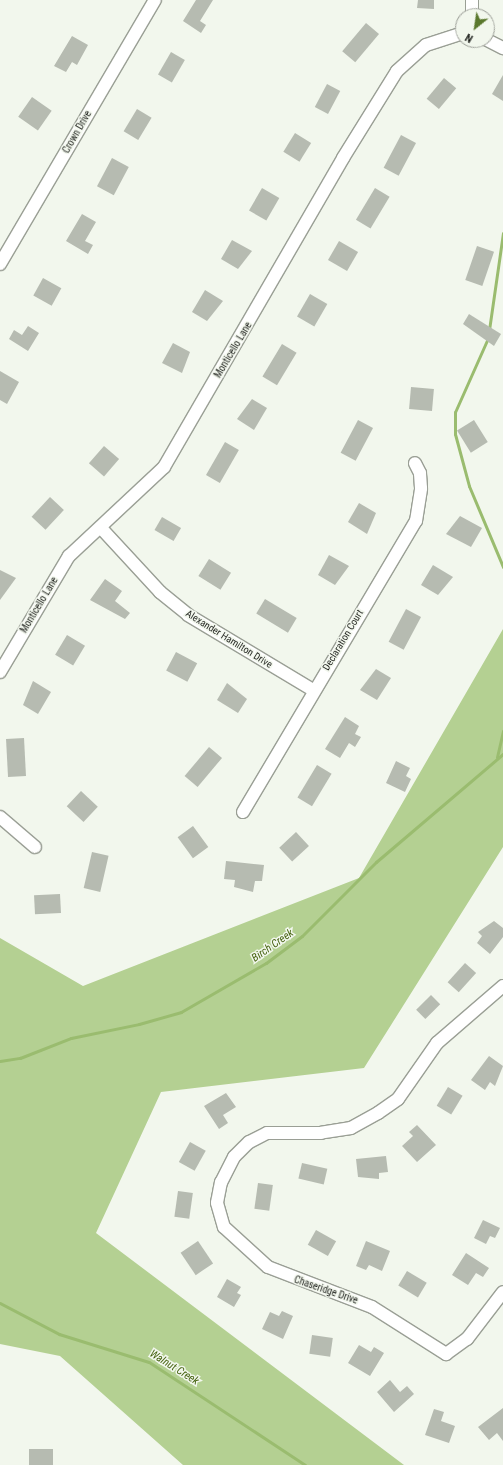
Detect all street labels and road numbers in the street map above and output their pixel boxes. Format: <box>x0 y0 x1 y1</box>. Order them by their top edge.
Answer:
street label: Crown Drive <box>60 109 94 155</box>
street label: Monticello Lane <box>212 320 254 380</box>
street label: Monticello Lane <box>18 575 60 635</box>
street label: Alexander Hamilton Drive <box>183 607 275 671</box>
street label: Declaration Court <box>320 607 366 673</box>
street label: Chaseridge Drive <box>293 1273 359 1307</box>

